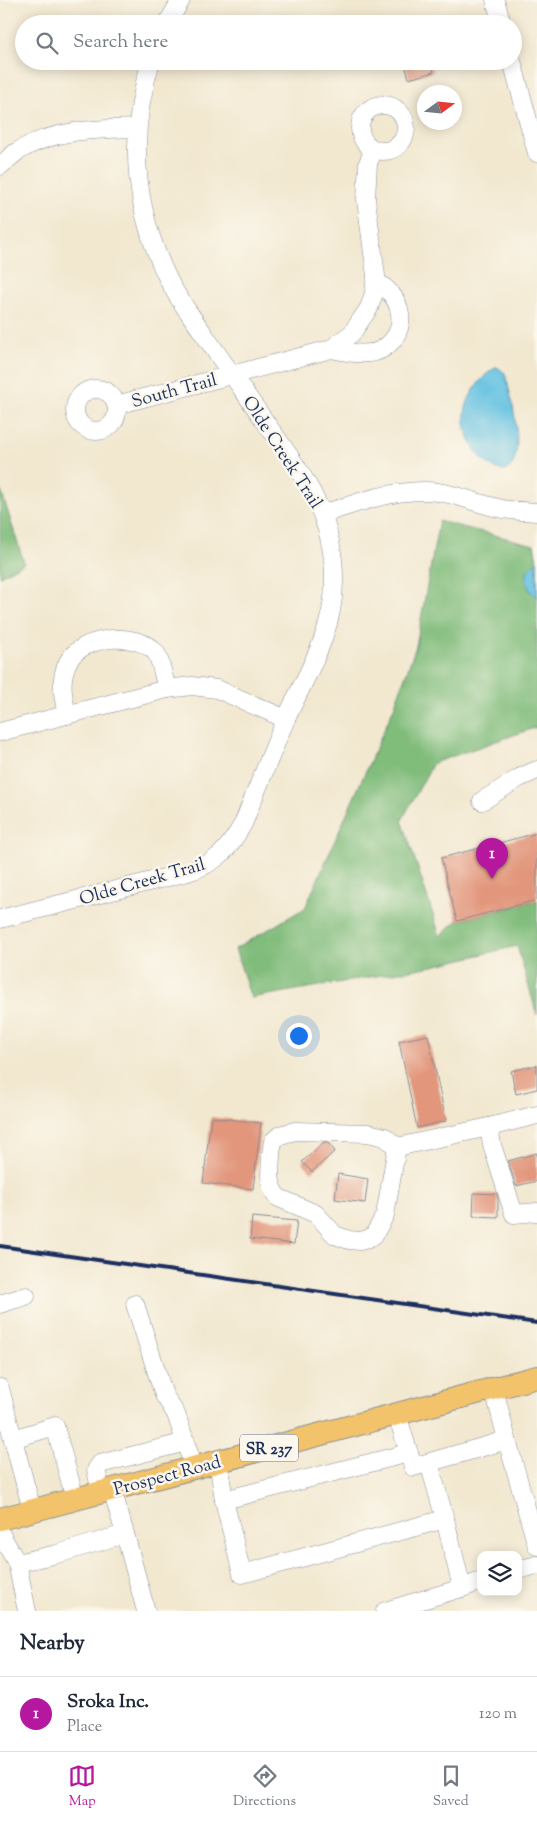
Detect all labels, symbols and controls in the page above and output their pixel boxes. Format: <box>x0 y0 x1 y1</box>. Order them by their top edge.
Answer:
search box <box>15 15 522 70</box>
icon: search <box>33 29 61 57</box>
text: Search here <box>73 29 168 56</box>
north arrow <box>417 85 462 130</box>
street label: South Trail <box>129 368 220 416</box>
street label: Olde Creek Trail <box>235 391 328 515</box>
pin: 1 <box>476 838 508 879</box>
street label: Olde Creek Trail <box>76 853 209 913</box>
your location <box>286 1023 312 1049</box>
road number: SR 237 <box>240 1435 298 1462</box>
street label: Prospect Road <box>111 1450 224 1504</box>
map controls <box>477 1551 522 1596</box>
button: layers <box>477 1551 522 1596</box>
text: Nearby <box>20 1629 85 1659</box>
text: Sroka Inc. <box>67 1689 149 1716</box>
text: 1 <box>33 1703 39 1726</box>
text: 120 m <box>479 1703 517 1726</box>
text: Place <box>67 1716 102 1739</box>
tab: Map <box>68 1762 96 1812</box>
tab: Directions <box>233 1762 296 1812</box>
tab: Saved <box>433 1762 469 1812</box>

